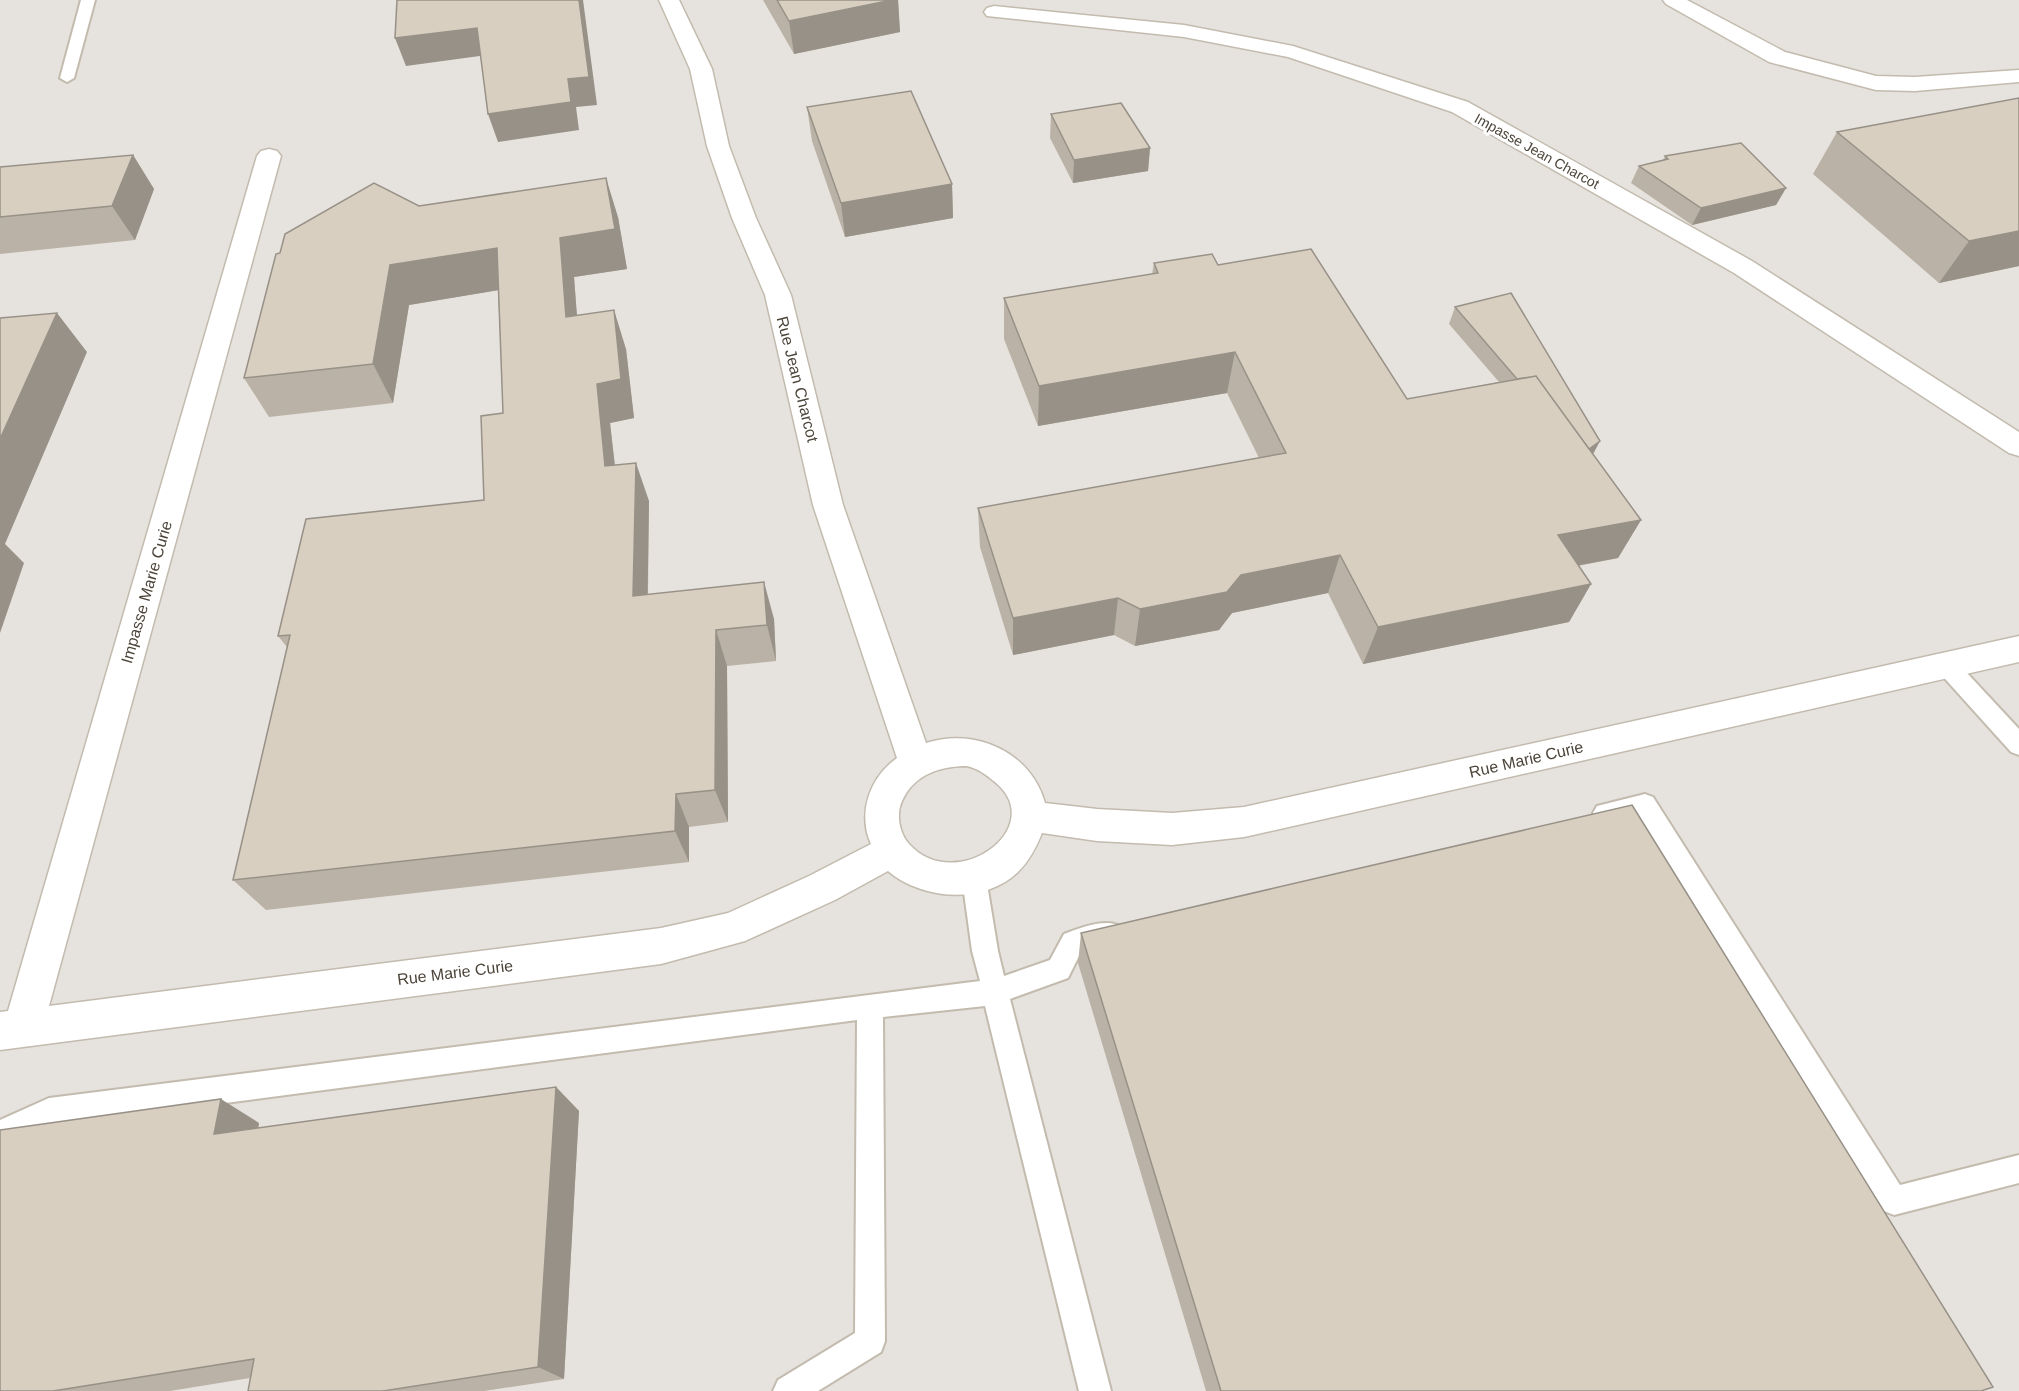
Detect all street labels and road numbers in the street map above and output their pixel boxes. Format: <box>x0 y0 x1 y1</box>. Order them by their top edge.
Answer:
street label: Impasse Jean Charcot <box>1472 110 1602 192</box>
street label: Rue Jean Charcot <box>774 314 821 444</box>
street label: Impasse Marie Curie <box>118 519 175 665</box>
street label: Rue Marie Curie <box>1467 738 1585 781</box>
street label: Rue Marie Curie <box>396 957 514 988</box>

